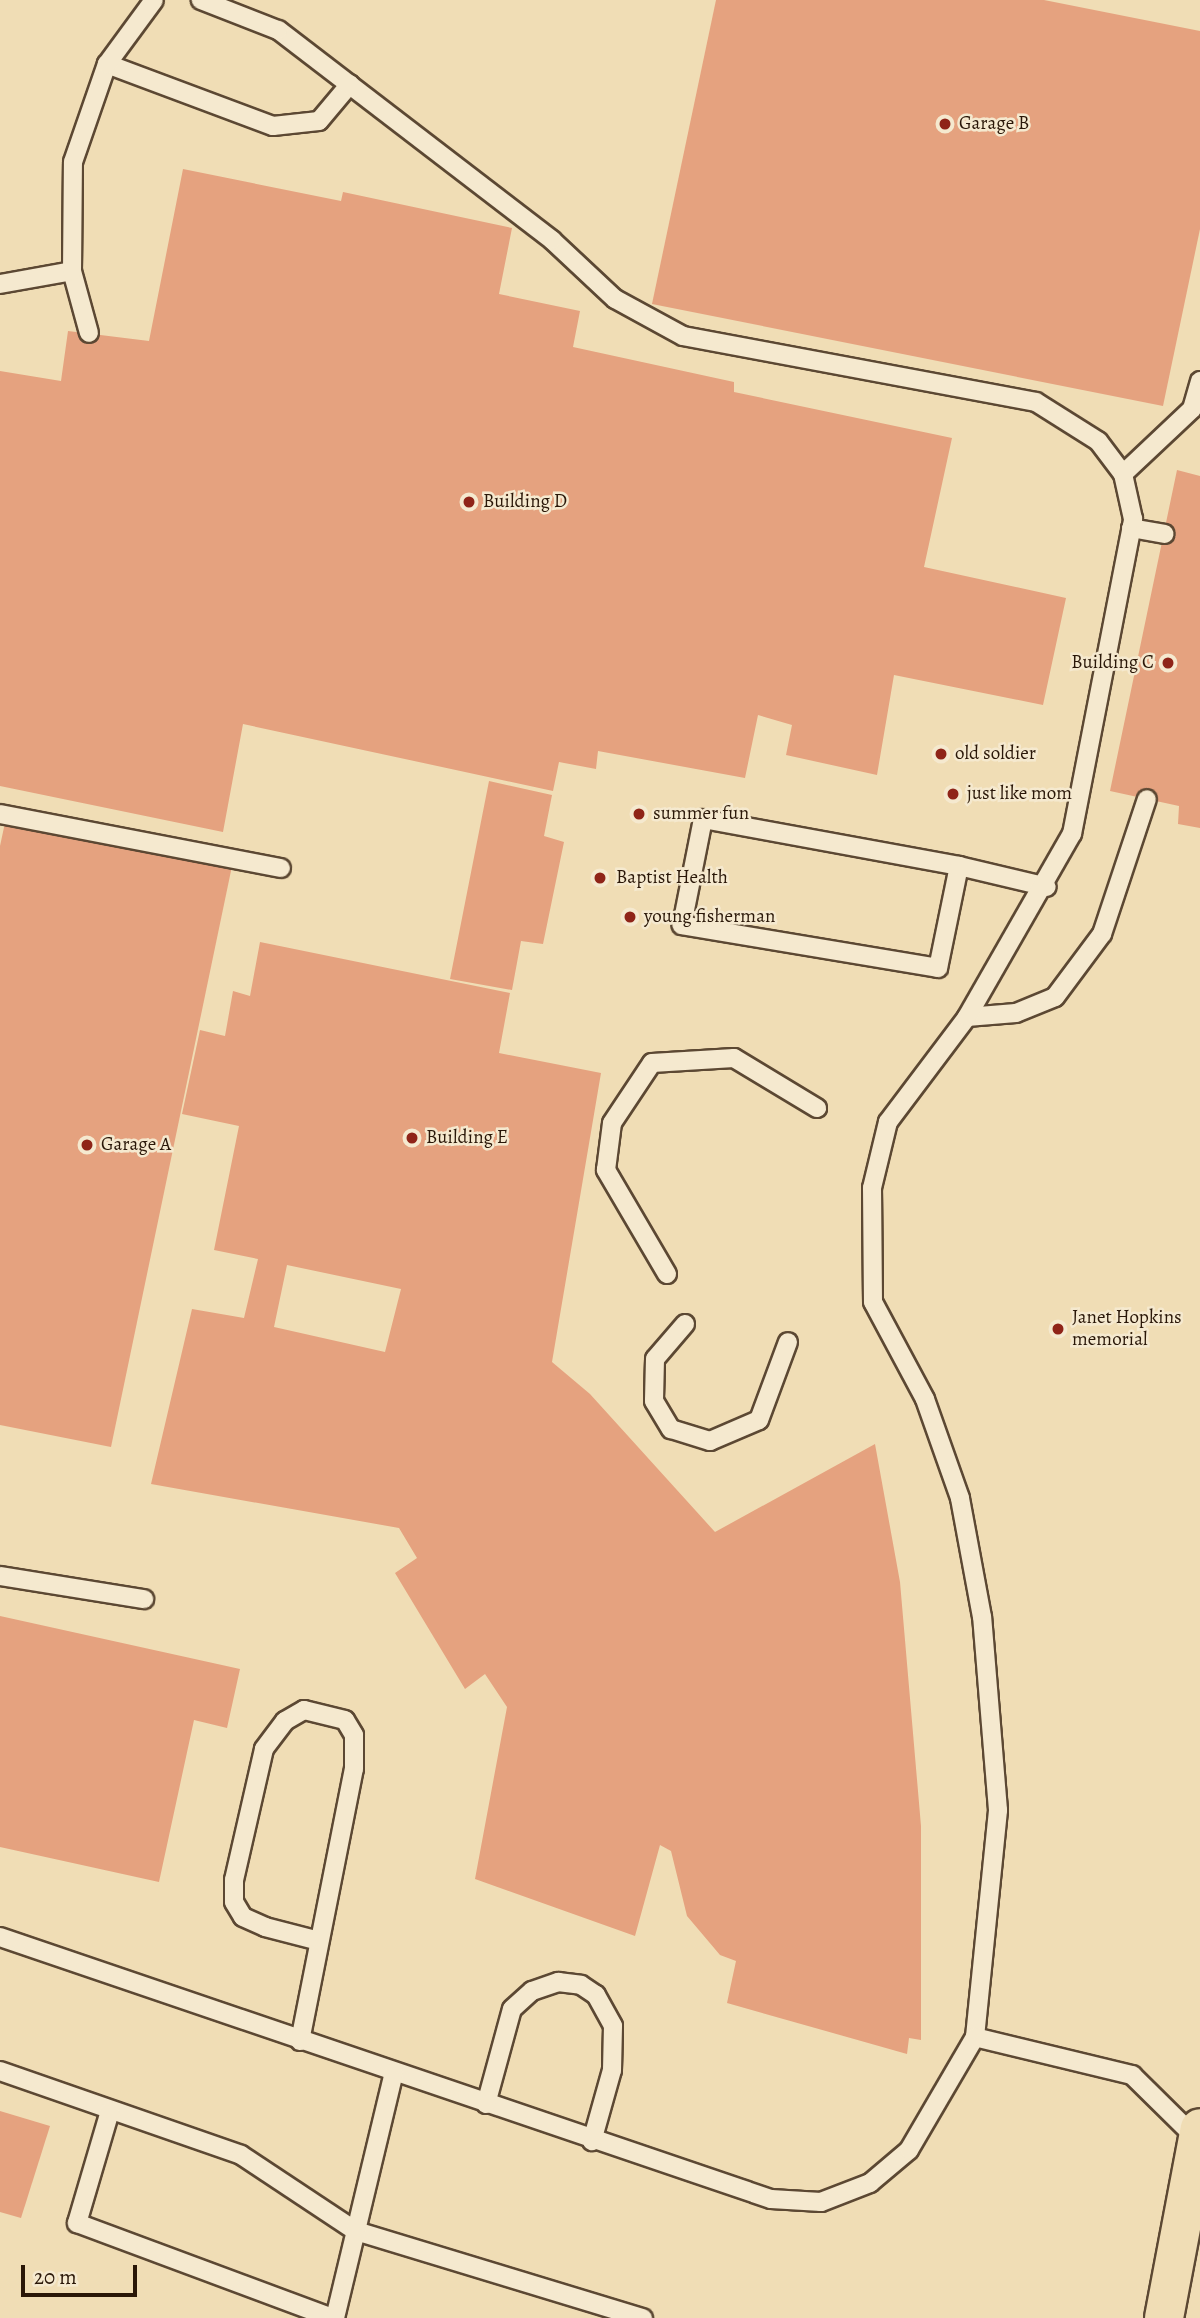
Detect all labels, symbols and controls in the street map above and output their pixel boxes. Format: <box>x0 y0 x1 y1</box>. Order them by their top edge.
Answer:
place label: Garage B <box>959 113 1029 135</box>
marker: Garage B <box>937 116 953 132</box>
place label: Building D <box>483 491 567 513</box>
marker: Building D <box>461 494 477 510</box>
place label: Building C <box>1071 652 1154 674</box>
marker: Building C <box>1160 655 1176 671</box>
place label: old soldier <box>955 743 1036 765</box>
marker: old soldier <box>933 746 949 762</box>
place label: just like mom <box>967 783 1072 805</box>
marker: just like mom <box>945 786 961 802</box>
place label: summer fun <box>653 803 749 825</box>
marker: summer fun <box>631 806 647 822</box>
place label: Baptist Health <box>616 867 728 889</box>
marker: Baptist Health <box>590 868 610 888</box>
place label: young fisherman <box>644 906 775 928</box>
marker: young fisherman <box>622 909 638 925</box>
place label: Building E <box>426 1127 508 1149</box>
marker: Building E <box>404 1130 420 1146</box>
place label: Garage A <box>101 1134 171 1156</box>
marker: Garage A <box>79 1137 95 1153</box>
place label: Janet Hopkins memorial <box>1072 1307 1182 1351</box>
marker: Janet Hopkins memorial <box>1050 1321 1066 1337</box>
scale bar <box>24 2252 140 2296</box>
text: 20 m <box>34 2263 77 2291</box>

